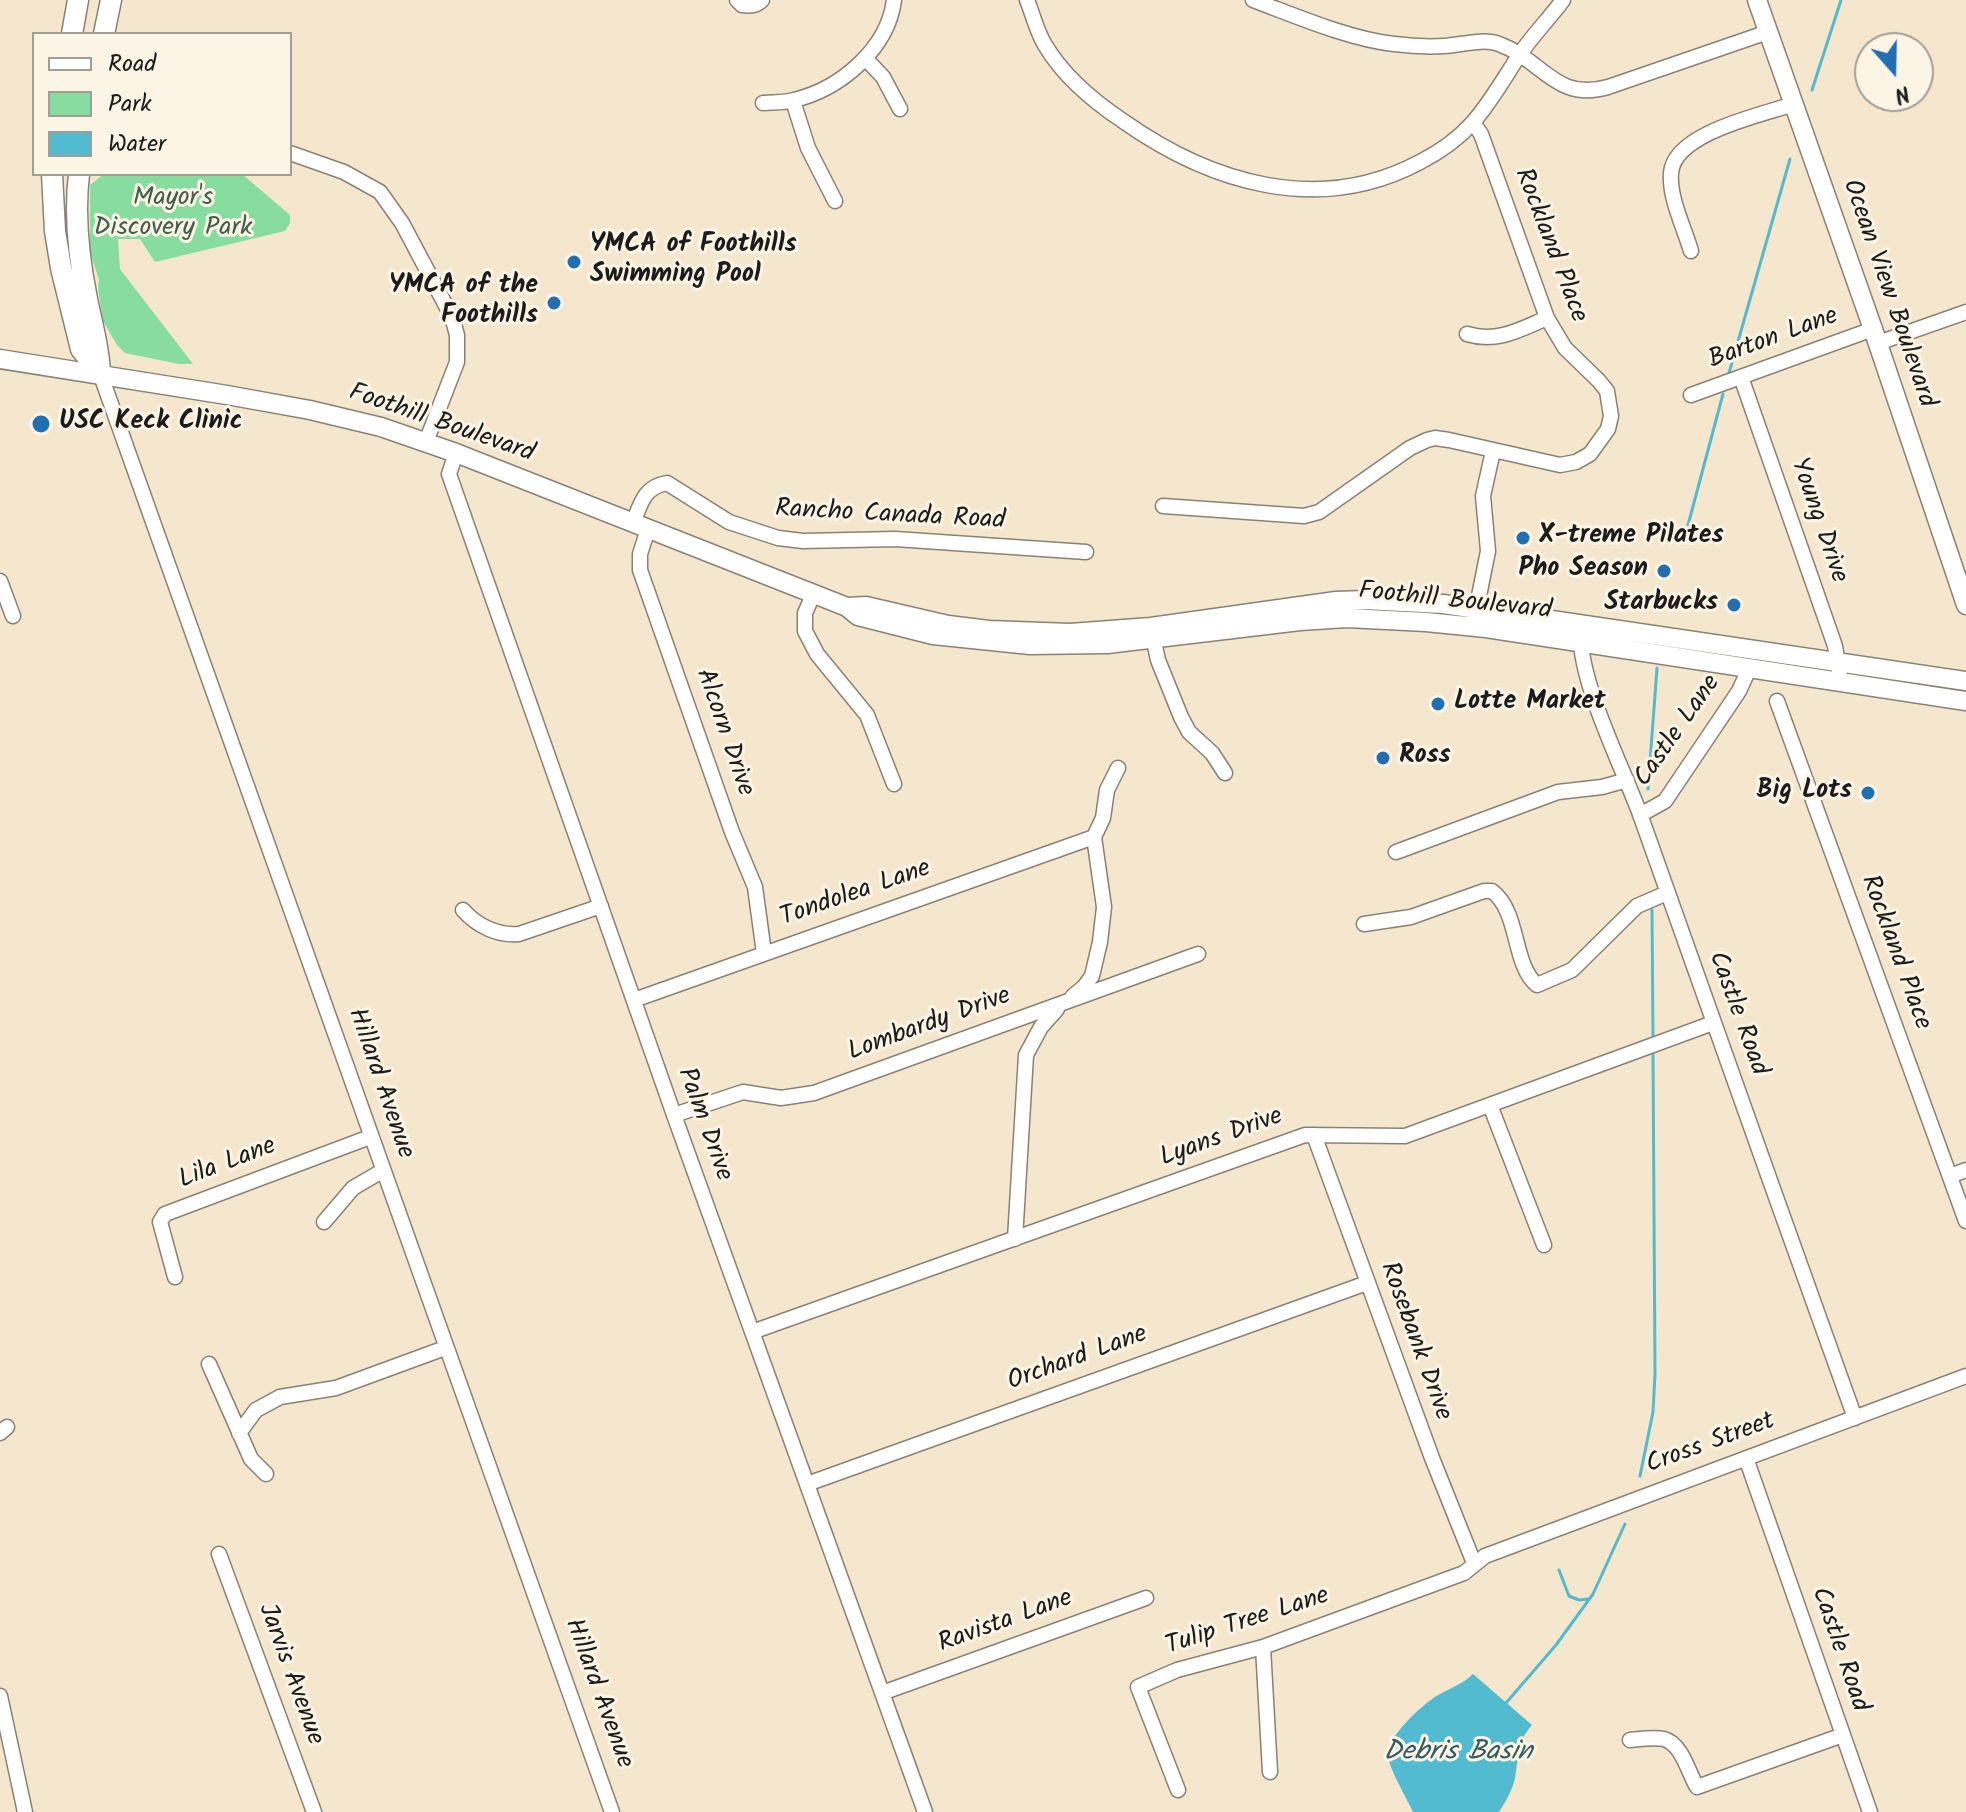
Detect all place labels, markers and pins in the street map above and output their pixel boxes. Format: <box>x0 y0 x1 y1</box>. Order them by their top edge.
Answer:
place label: YMCA of Foothills Swimming Pool <box>590 231 797 292</box>
marker: YMCA of Foothills Swimming Pool <box>565 253 583 271</box>
place label: YMCA of the Foothills <box>389 272 538 334</box>
marker: YMCA of the Foothills <box>545 294 563 312</box>
place label: USC Keck Clinic <box>59 408 242 440</box>
marker: USC Keck Clinic <box>30 413 52 435</box>
place label: X-treme Pilates <box>1539 522 1724 554</box>
marker: X-treme Pilates <box>1514 529 1532 547</box>
place label: Pho Season <box>1519 555 1648 587</box>
marker: Pho Season <box>1655 562 1673 580</box>
place label: Starbucks <box>1604 589 1718 621</box>
marker: Starbucks <box>1725 596 1743 614</box>
place label: Lotte Market <box>1454 688 1606 720</box>
marker: Lotte Market <box>1429 695 1447 713</box>
place label: Ross <box>1399 742 1451 774</box>
marker: Ross <box>1374 749 1392 767</box>
place label: Big Lots <box>1757 777 1852 809</box>
marker: Big Lots <box>1859 784 1877 802</box>

